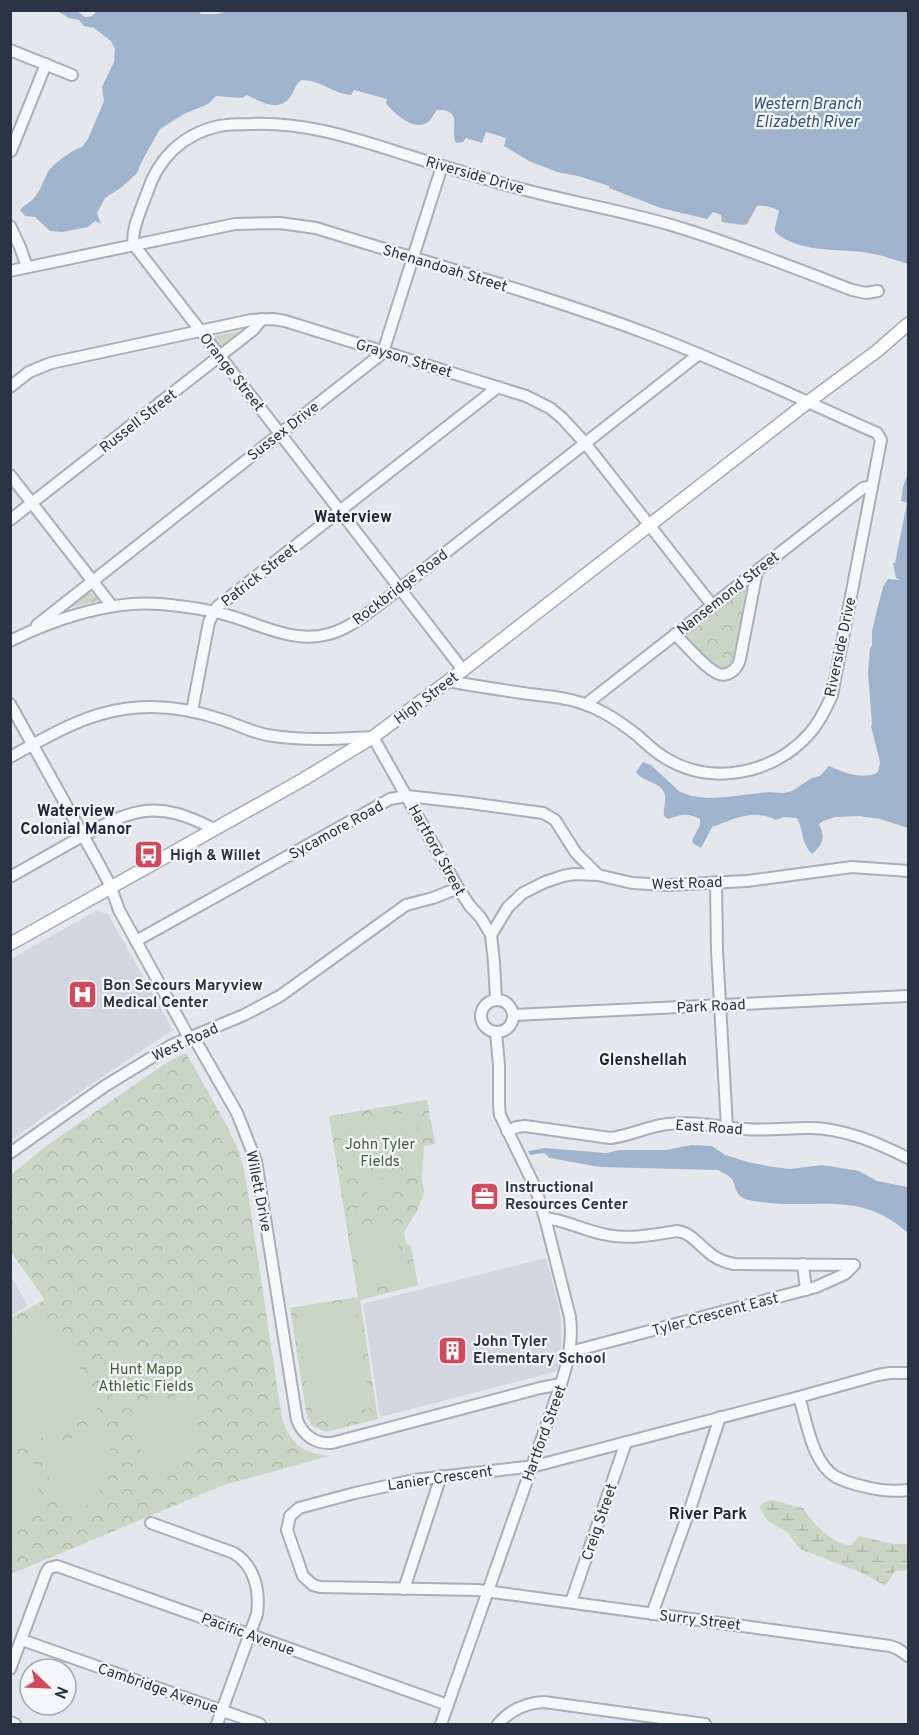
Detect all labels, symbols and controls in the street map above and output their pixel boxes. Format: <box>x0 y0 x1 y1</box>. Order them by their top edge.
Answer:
water label: Western Branch Elizabeth River <box>752 95 862 133</box>
street label: Riverside Drive <box>423 153 526 200</box>
street label: Shenandoah Street <box>380 241 509 297</box>
street label: Orange Street <box>194 330 267 416</box>
street label: Grayson Street <box>353 336 454 383</box>
street label: Russell Street <box>96 386 181 458</box>
street label: Sussex Drive <box>244 398 324 466</box>
district label: Waterview <box>314 508 392 528</box>
street label: Patrick Street <box>218 540 302 612</box>
street label: Rockbridge Road <box>349 546 452 630</box>
street label: Nansemond Street <box>674 548 784 640</box>
street label: Riverside Drive <box>822 596 861 699</box>
street label: High Street <box>391 669 463 730</box>
street label: Sycamore Road <box>286 798 387 865</box>
district label: Waterview Colonial Manor <box>20 802 132 840</box>
street label: Hartford Street <box>403 802 469 900</box>
bus stop icon: High & Willet <box>133 839 165 871</box>
place label: High & Willet <box>170 847 261 866</box>
street label: West Road <box>651 874 723 895</box>
place label: Bon Secours Maryview Medical Center <box>103 977 263 1013</box>
hospital icon: Bon Secours Maryview Medical Center <box>66 978 98 1010</box>
street label: Park Road <box>676 996 746 1019</box>
street label: West Road <box>149 1020 222 1067</box>
district label: Glenshellah <box>599 1051 687 1071</box>
street label: East Road <box>675 1117 743 1140</box>
park label: John Tyler Fields <box>345 1136 415 1172</box>
street label: Willett Drive <box>240 1149 275 1234</box>
place label: Instructional Resources Center <box>505 1179 629 1215</box>
office icon: Instructional Resources Center <box>468 1180 500 1212</box>
street label: Tyler Crescent East <box>650 1289 781 1341</box>
place label: John Tyler Elementary School <box>473 1333 606 1369</box>
building icon: John Tyler Elementary School <box>436 1334 468 1366</box>
park label: Hunt Mapp Athletic Fields <box>98 1361 194 1397</box>
street label: Hartford Street <box>519 1383 572 1484</box>
street label: Lanier Crescent <box>386 1463 494 1496</box>
street label: Creig Street <box>578 1481 622 1564</box>
district label: River Park <box>669 1505 747 1525</box>
street label: Surry Street <box>658 1607 742 1636</box>
street label: Pacific Avenue <box>198 1610 297 1661</box>
north arrow <box>18 1657 78 1717</box>
street label: Cambridge Avenue <box>95 1660 220 1719</box>
text: N <box>49 1683 71 1701</box>

